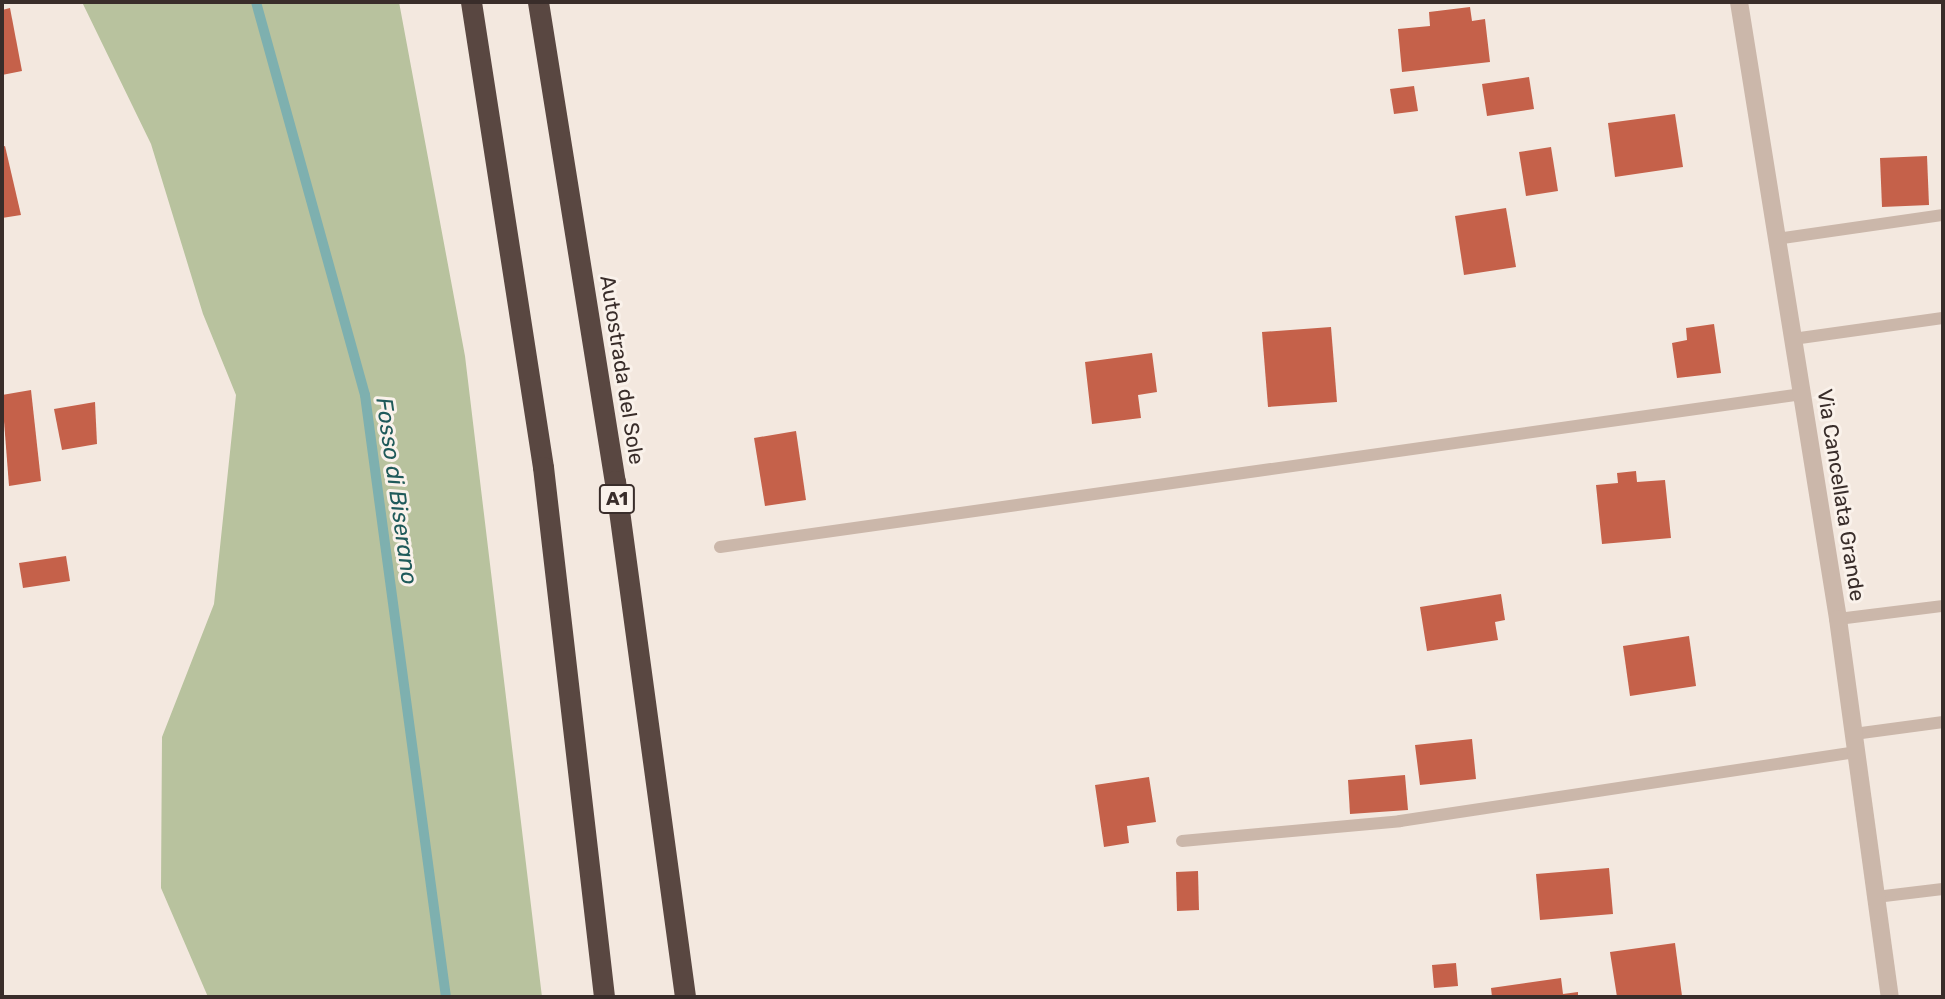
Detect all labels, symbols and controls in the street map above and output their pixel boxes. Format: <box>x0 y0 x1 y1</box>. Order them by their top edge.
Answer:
street label: Autostrada del Sole <box>595 274 649 466</box>
street label: Via Cancellata Grande <box>1812 387 1870 603</box>
water label: Fosso di Biserano <box>370 396 424 586</box>
road number: A1 <box>598 484 636 514</box>

